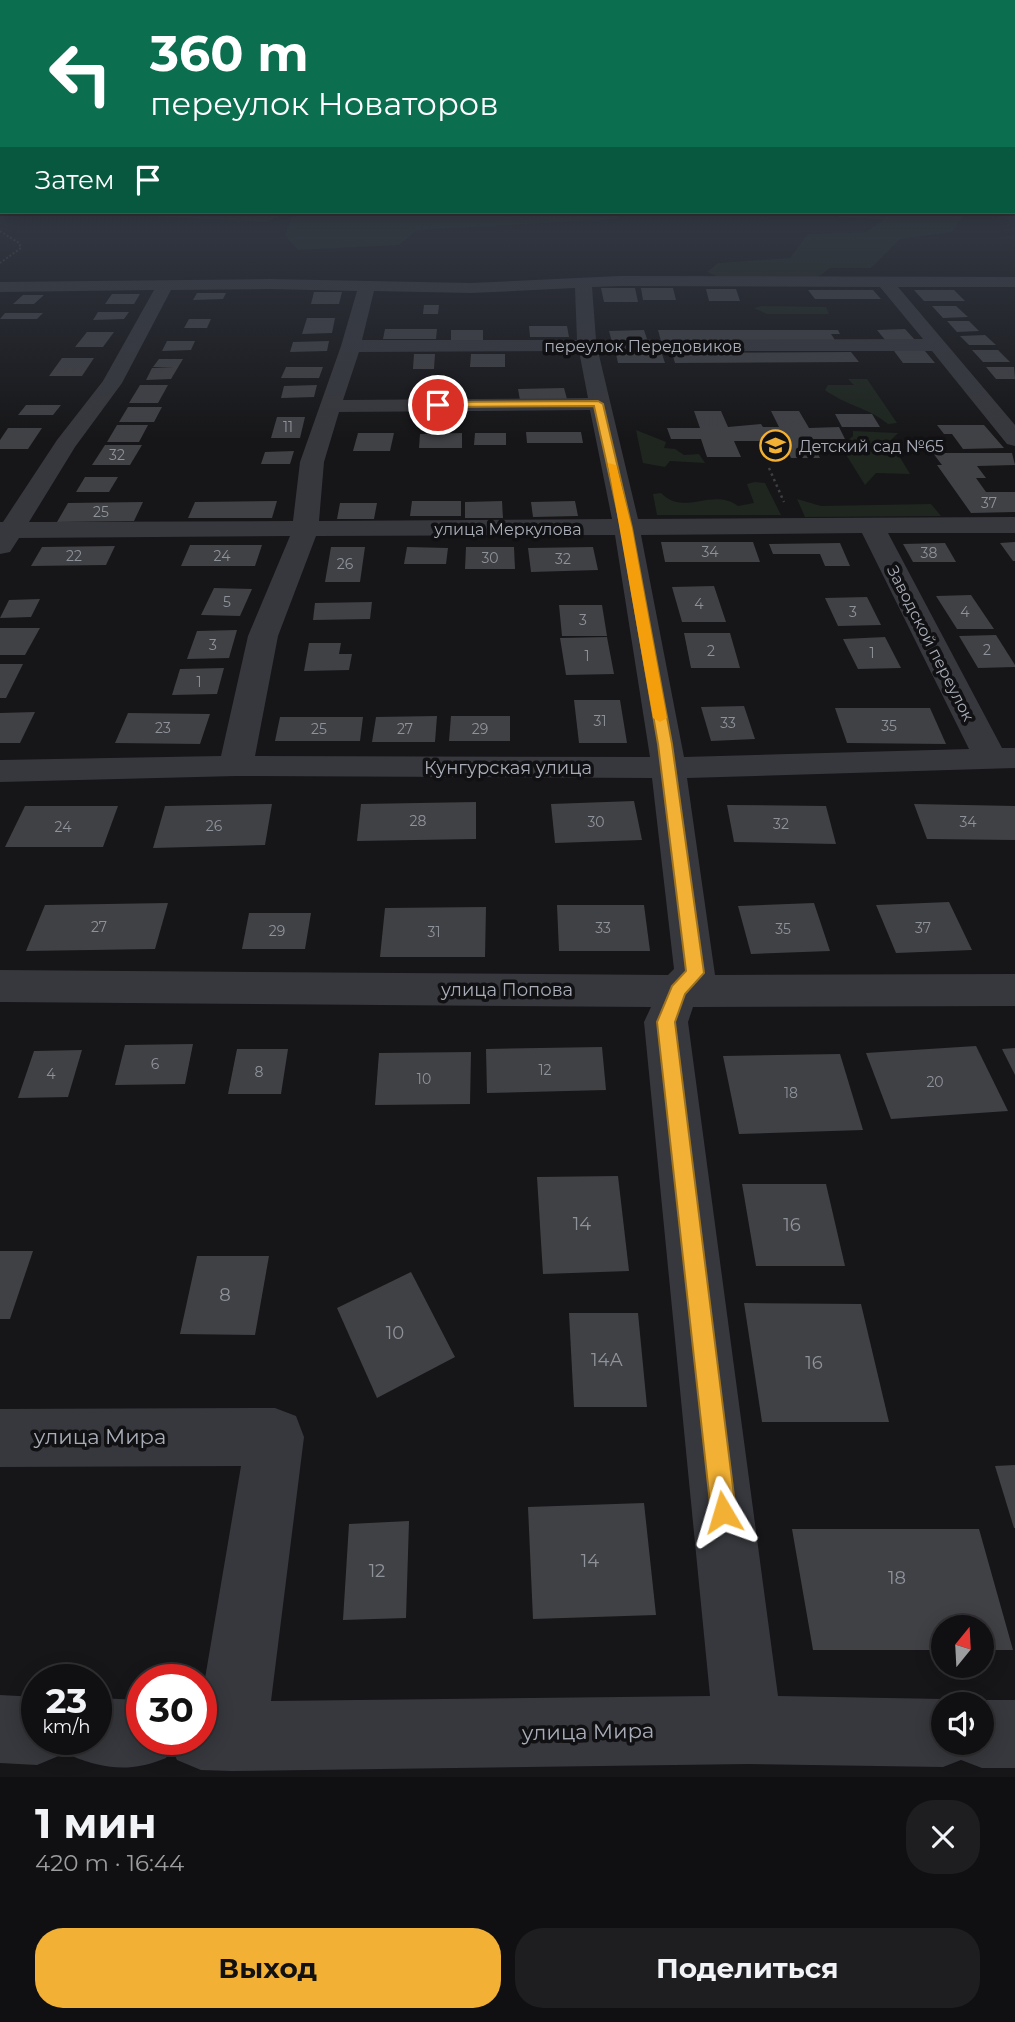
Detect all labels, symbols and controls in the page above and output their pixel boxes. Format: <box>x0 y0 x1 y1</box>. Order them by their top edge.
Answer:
text: 360 m <box>150 24 309 83</box>
icon: left <box>35 28 126 119</box>
text: переулок Новаторов <box>150 84 499 123</box>
icon: arrive <box>129 161 167 199</box>
text: Затем <box>35 164 115 196</box>
street label: переулок Передовиков <box>544 337 742 356</box>
pin <box>408 375 468 435</box>
icon: arrive <box>419 386 457 424</box>
house number: 11 <box>283 418 293 436</box>
school or university icon: Детский сад №65 <box>759 429 793 463</box>
place label: Детский сад №65 <box>799 437 944 456</box>
house number: 32 <box>109 446 125 464</box>
house number: 37 <box>981 494 997 512</box>
house number: 25 <box>93 503 109 521</box>
street label: улица Меркулова <box>433 520 582 539</box>
house number: 34 <box>701 543 719 561</box>
house number: 38 <box>921 544 937 562</box>
house number: 22 <box>66 547 82 565</box>
house number: 24 <box>214 547 231 565</box>
house number: 30 <box>481 549 499 567</box>
house number: 32 <box>555 550 571 568</box>
house number: 26 <box>337 555 354 573</box>
street label: Заводской переулок <box>883 562 978 725</box>
house number: 5 <box>223 593 231 611</box>
house number: 4 <box>694 595 704 613</box>
house number: 3 <box>849 603 857 621</box>
house number: 4 <box>960 603 970 621</box>
house number: 3 <box>579 611 587 629</box>
house number: 3 <box>209 636 217 654</box>
house number: 2 <box>983 641 991 659</box>
house number: 2 <box>707 642 715 660</box>
house number: 1 <box>869 644 875 662</box>
house number: 1 <box>584 647 590 665</box>
house number: 1 <box>196 673 202 691</box>
house number: 31 <box>594 712 606 730</box>
house number: 33 <box>720 714 736 732</box>
house number: 35 <box>881 717 897 735</box>
house number: 23 <box>155 719 171 737</box>
house number: 25 <box>311 720 327 738</box>
house number: 27 <box>397 720 413 738</box>
house number: 29 <box>472 720 488 738</box>
street label: Кунгурская улица <box>424 757 592 779</box>
house number: 28 <box>410 812 427 830</box>
house number: 30 <box>587 813 605 831</box>
house number: 34 <box>959 813 977 831</box>
house number: 32 <box>773 815 789 833</box>
house number: 26 <box>206 817 223 835</box>
house number: 24 <box>55 818 72 836</box>
house number: 27 <box>91 918 107 936</box>
house number: 33 <box>595 919 611 937</box>
house number: 37 <box>915 919 931 937</box>
house number: 35 <box>775 920 791 938</box>
house number: 29 <box>269 922 285 940</box>
house number: 31 <box>428 923 440 941</box>
street label: улица Попова <box>440 979 573 1001</box>
house number: 6 <box>151 1055 160 1073</box>
house number: 12 <box>538 1061 552 1079</box>
house number: 8 <box>255 1063 264 1081</box>
house number: 4 <box>46 1065 56 1083</box>
house number: 10 <box>417 1070 431 1088</box>
house number: 20 <box>926 1073 944 1091</box>
house number: 18 <box>784 1084 798 1102</box>
house number: 14 <box>573 1213 591 1235</box>
house number: 16 <box>783 1214 801 1236</box>
house number: 8 <box>219 1284 231 1306</box>
house number: 10 <box>386 1322 404 1344</box>
house number: 14А <box>591 1349 623 1371</box>
house number: 16 <box>805 1352 823 1374</box>
street label: улица Мира <box>33 1424 166 1449</box>
position arrow <box>686 1475 760 1549</box>
house number: 14 <box>581 1550 599 1572</box>
house number: 12 <box>369 1560 385 1582</box>
house number: 18 <box>888 1567 906 1589</box>
north arrow <box>931 1615 994 1678</box>
map controls <box>931 1615 994 1755</box>
speed limit sign: 30 <box>126 1664 217 1755</box>
text: 23 <box>46 1679 87 1722</box>
button: sound <box>931 1692 994 1755</box>
text: km/h <box>42 1716 91 1738</box>
street label: улица Мира <box>521 1718 654 1745</box>
text: 1 мин <box>35 1797 157 1849</box>
button: close <box>906 1800 980 1874</box>
text: 420 m · 16:44 <box>35 1849 184 1877</box>
button: Выход <box>35 1928 501 2008</box>
button: Поделиться <box>515 1928 980 2008</box>

